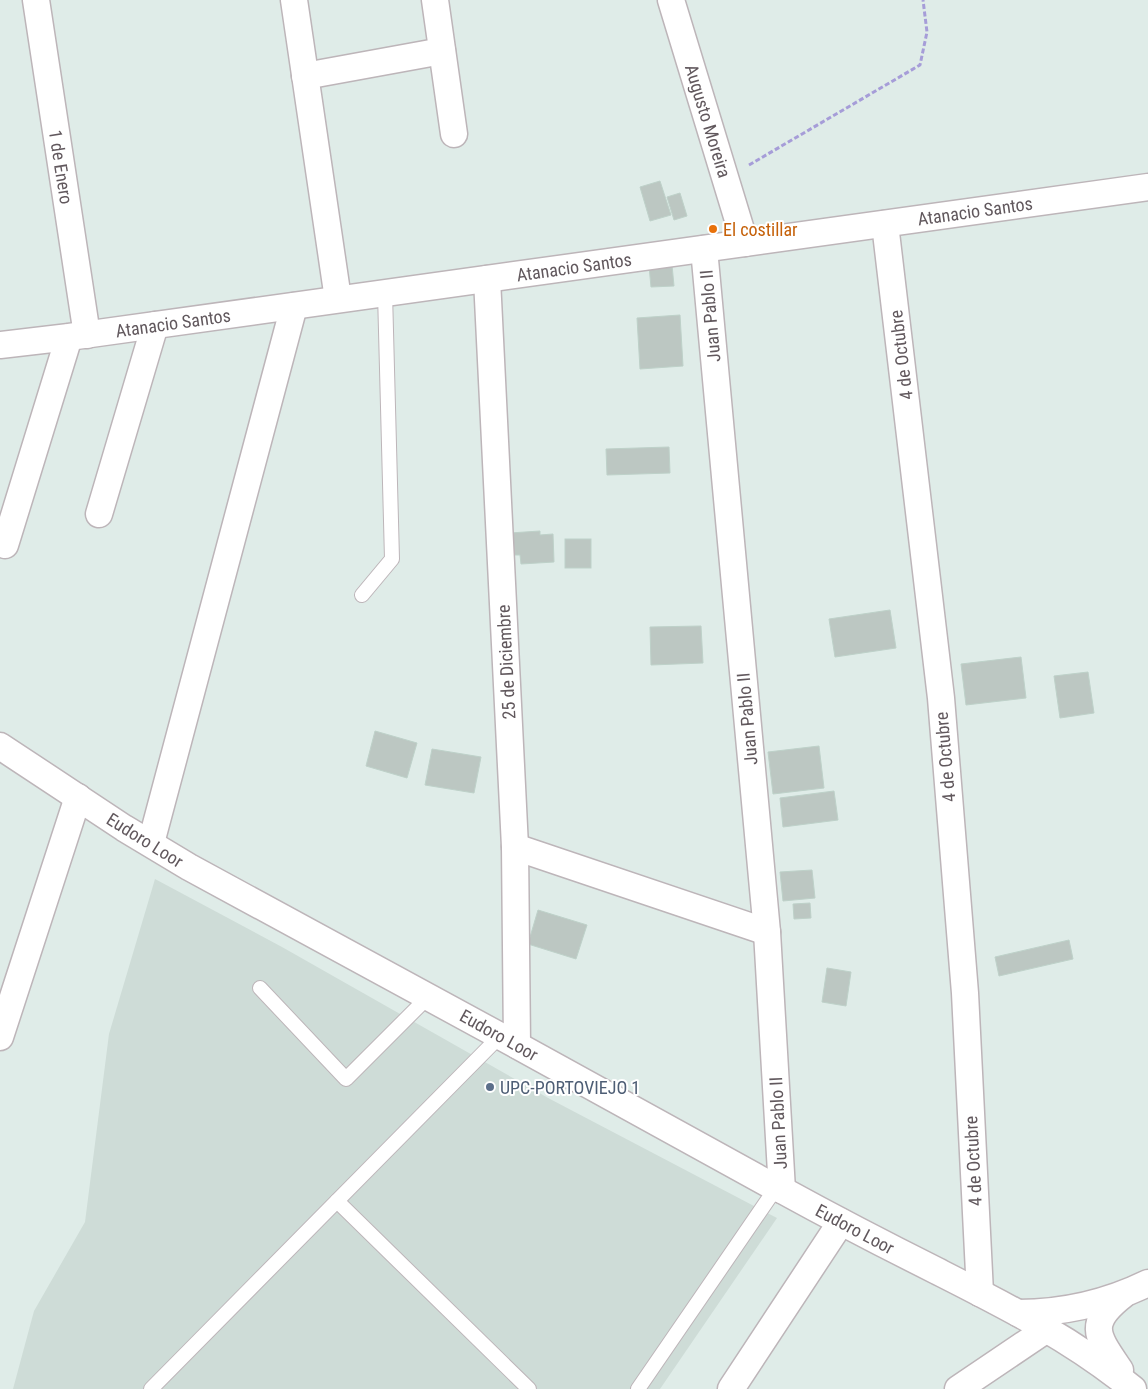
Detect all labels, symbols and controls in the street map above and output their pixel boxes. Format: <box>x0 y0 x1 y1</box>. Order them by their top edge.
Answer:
street label: Augusto Moreira <box>681 62 735 180</box>
street label: 1 de Enero <box>45 128 77 206</box>
street label: Atanacio Santos <box>916 193 1034 229</box>
place label: El costillar <box>723 219 798 240</box>
marker: El costillar <box>707 223 719 235</box>
street label: Atanacio Santos <box>515 249 633 285</box>
street label: Juan Pablo II <box>696 269 724 363</box>
street label: Atanacio Santos <box>114 305 232 341</box>
street label: 4 de Octubre <box>885 309 917 401</box>
street label: 25 de Diciembre <box>493 604 519 720</box>
street label: Juan Pablo II <box>733 672 761 766</box>
street label: 4 de Octubre <box>931 711 959 803</box>
street label: Eudoro Loor <box>103 808 187 872</box>
street label: Eudoro Loor <box>456 1005 542 1065</box>
street label: Juan Pablo II <box>765 1076 791 1170</box>
place label: UPC-PORTOVIEJO 1 <box>500 1077 640 1098</box>
marker: UPC-PORTOVIEJO 1 <box>484 1081 496 1093</box>
street label: 4 de Octubre <box>960 1115 986 1207</box>
street label: Eudoro Loor <box>812 1200 898 1259</box>

